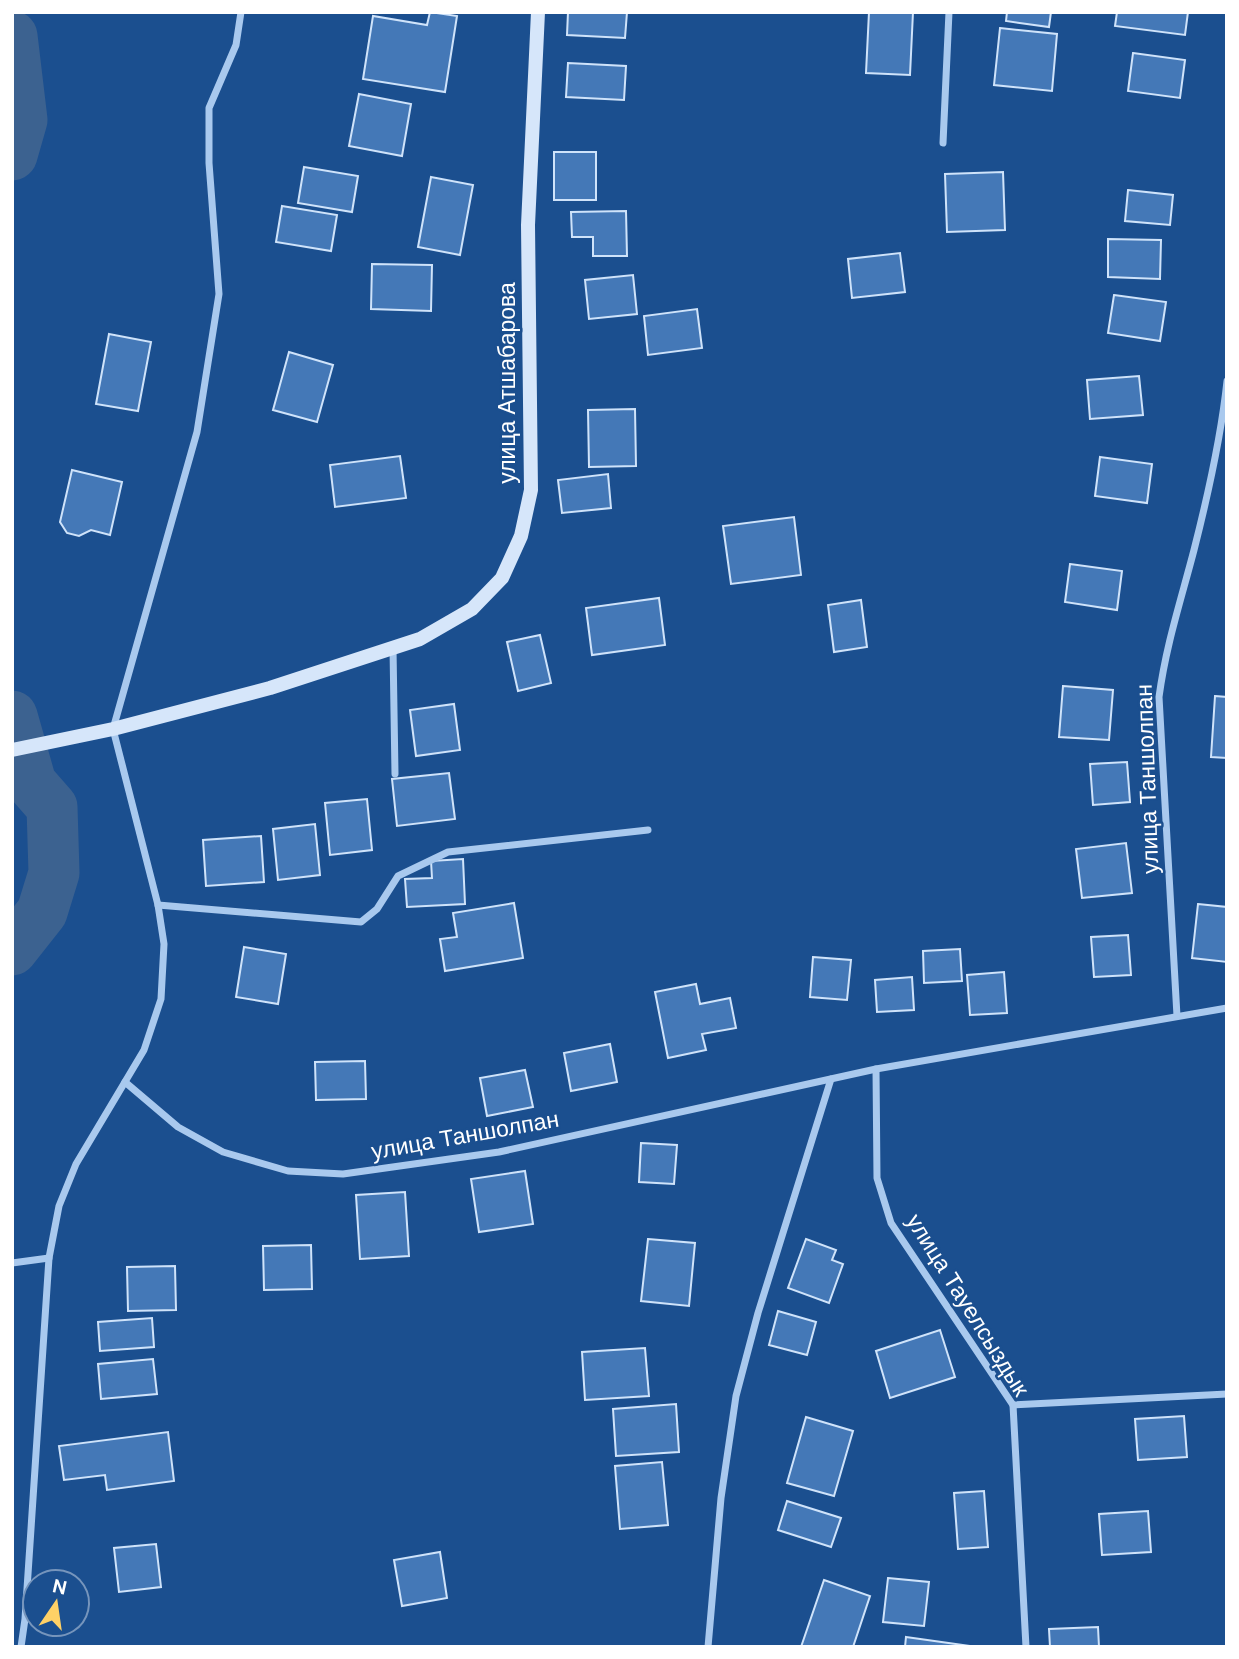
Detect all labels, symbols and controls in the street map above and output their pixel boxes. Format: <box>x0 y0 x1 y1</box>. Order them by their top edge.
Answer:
street label: улица Атшабарова <box>492 282 522 484</box>
street label: улица Таншолпан <box>1129 684 1165 874</box>
street label: улица Таншолпан <box>369 1104 561 1166</box>
street label: улица Тауелсыздык <box>900 1208 1037 1403</box>
north arrow <box>21 1568 91 1638</box>
text: N <box>50 1573 69 1601</box>

